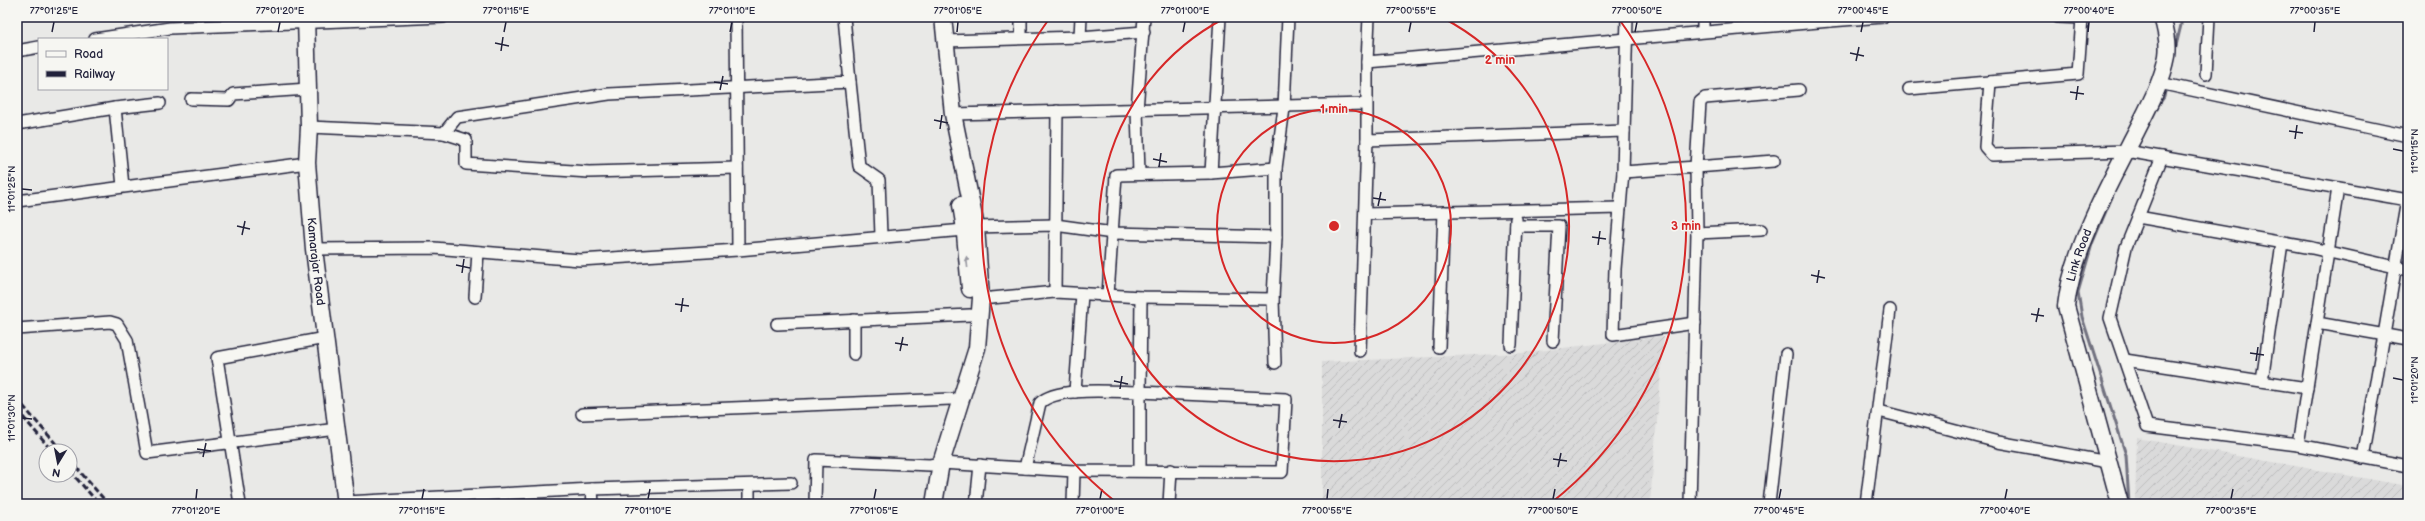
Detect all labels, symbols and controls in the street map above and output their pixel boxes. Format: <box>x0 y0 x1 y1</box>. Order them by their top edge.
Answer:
text: 77°01'25"E <box>30 5 79 17</box>
text: 77°01'20"E <box>256 5 305 17</box>
text: 77°01'15"E <box>483 5 530 17</box>
text: 77°01'10"E <box>709 5 756 17</box>
text: 77°01'05"E <box>934 5 983 17</box>
text: 77°01'00"E <box>1161 5 1210 17</box>
text: 77°00'55"E <box>1386 5 1437 17</box>
text: 77°00'50"E <box>1612 5 1663 17</box>
text: 77°00'45"E <box>1838 5 1889 17</box>
text: 77°00'40"E <box>2064 5 2115 17</box>
text: 77°00'35"E <box>2290 5 2341 17</box>
legend <box>38 38 168 90</box>
text: Road <box>74 47 103 62</box>
text: 2 min <box>1485 53 1515 68</box>
text: Railway <box>74 67 116 82</box>
text: 1 min <box>1320 102 1348 117</box>
text: 11°01'15"N <box>2409 128 2421 174</box>
text: 11°01'25"N <box>6 165 18 213</box>
street label: Kamarajar Road <box>304 217 329 306</box>
centre of rings <box>1327 219 1341 233</box>
text: 3 min <box>1671 219 1701 234</box>
street label: Link Road <box>2063 226 2095 283</box>
one-way arrow <box>964 256 970 268</box>
text: 11°01'20"N <box>2409 356 2421 404</box>
text: 11°01'30"N <box>6 394 18 442</box>
north arrow <box>38 443 78 483</box>
text: N <box>51 465 62 479</box>
text: 77°01'20"E <box>172 505 221 517</box>
text: 77°01'15"E <box>399 505 446 517</box>
text: 77°01'10"E <box>625 505 672 517</box>
text: 77°01'05"E <box>850 505 899 517</box>
text: 77°01'00"E <box>1076 505 1125 517</box>
text: 77°00'55"E <box>1302 505 1353 517</box>
text: 77°00'50"E <box>1528 505 1579 517</box>
text: 77°00'45"E <box>1754 505 1805 517</box>
text: 77°00'40"E <box>1980 505 2031 517</box>
text: 77°00'35"E <box>2206 505 2257 517</box>

